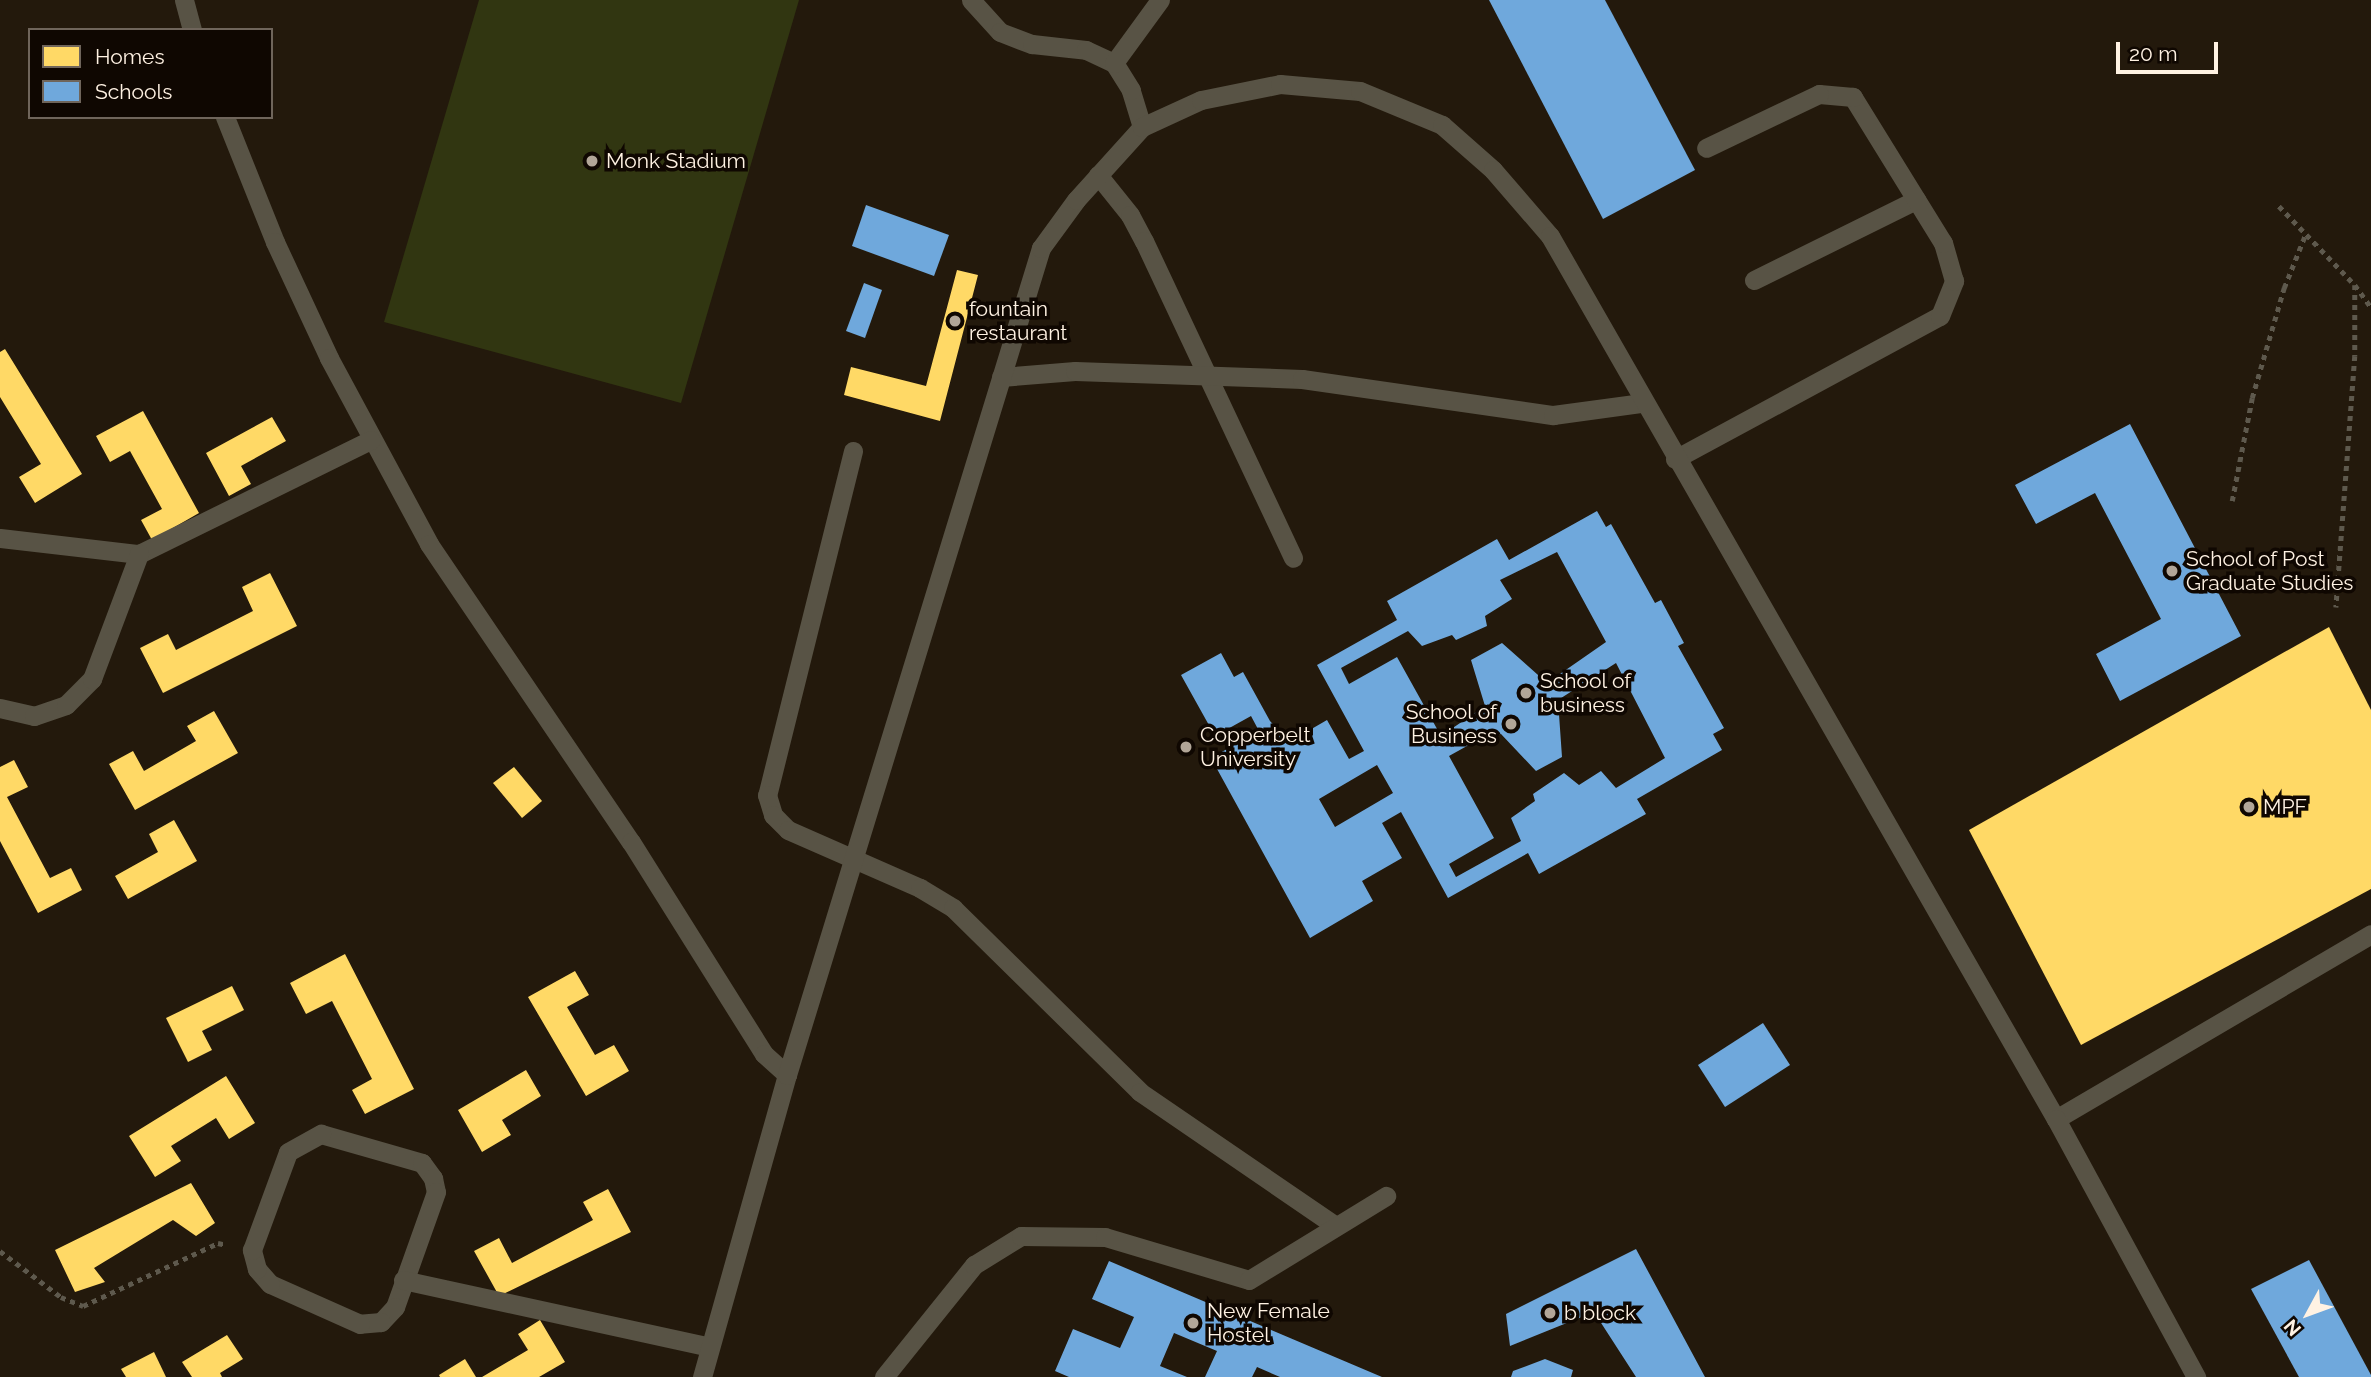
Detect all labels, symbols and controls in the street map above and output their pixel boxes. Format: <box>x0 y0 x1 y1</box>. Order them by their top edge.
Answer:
legend <box>28 28 273 119</box>
scale bar <box>2119 28 2220 72</box>
text: 20 m <box>2129 41 2177 66</box>
text: Homes <box>95 44 165 69</box>
text: Schools <box>95 79 172 104</box>
place label: Monk Stadium <box>606 148 746 174</box>
marker: Monk Stadium <box>584 153 600 169</box>
place label: fountain restaurant <box>969 296 1067 346</box>
marker: fountain restaurant <box>947 313 963 329</box>
place label: School of Post Graduate Studies <box>2186 546 2353 596</box>
marker: School of Post Graduate Studies <box>2164 563 2180 579</box>
place label: School of business <box>1540 668 1632 718</box>
marker: School of business <box>1518 685 1534 701</box>
place label: School of Business <box>1405 699 1497 749</box>
marker: School of Business <box>1503 716 1519 732</box>
place label: Copperbelt University <box>1200 722 1311 772</box>
marker: Copperbelt University <box>1178 739 1194 755</box>
place label: MPF <box>2263 794 2307 820</box>
marker: MPF <box>2241 799 2257 815</box>
north arrow <box>2273 1279 2343 1349</box>
place label: New Female Hostel <box>1207 1298 1330 1348</box>
place label: b block <box>1564 1300 1636 1326</box>
marker: b block <box>1542 1305 1558 1321</box>
marker: New Female Hostel <box>1185 1315 1201 1331</box>
text: N <box>2279 1315 2305 1340</box>

